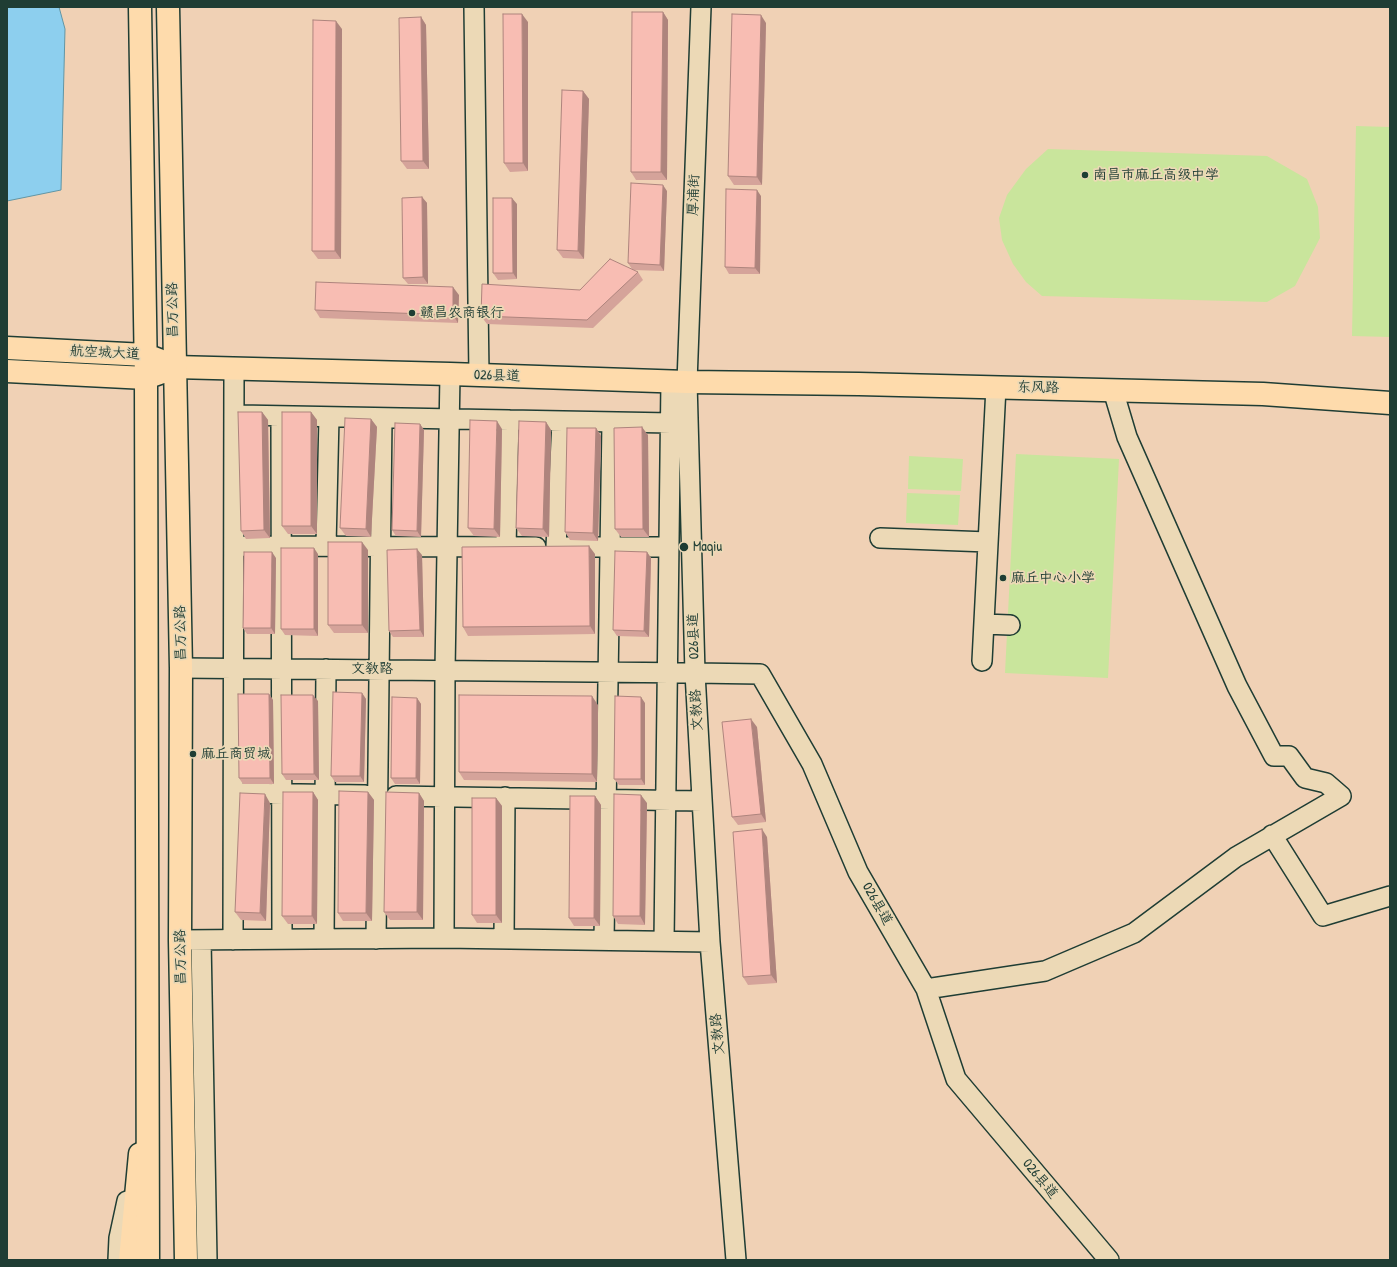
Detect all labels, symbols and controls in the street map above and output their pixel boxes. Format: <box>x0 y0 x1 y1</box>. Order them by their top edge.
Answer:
place label: 南昌市麻丘高级中学 <box>1093 167 1219 183</box>
marker: 南昌市麻丘高级中学 <box>1080 170 1090 180</box>
street label: 厚浦街 <box>685 174 703 216</box>
street label: 昌万公路 <box>164 282 182 338</box>
place label: 赣昌农商银行 <box>420 305 504 321</box>
marker: 赣昌农商银行 <box>407 308 417 318</box>
street label: 航空城大道 <box>70 343 140 363</box>
street label: 026县道 <box>474 367 520 385</box>
street label: 东风路 <box>1017 379 1059 397</box>
place label: Maqiu <box>693 539 722 555</box>
marker: Maqiu <box>678 541 690 553</box>
place label: 麻丘中心小学 <box>1011 570 1095 586</box>
marker: 麻丘中心小学 <box>998 573 1008 583</box>
street label: 昌万公路 <box>172 605 190 661</box>
street label: 026县道 <box>685 613 703 659</box>
street label: 文教路 <box>351 661 393 677</box>
street label: 文教路 <box>688 689 706 731</box>
place label: 麻丘商贸城 <box>201 746 271 762</box>
marker: 麻丘商贸城 <box>188 749 198 759</box>
street label: 026县道 <box>858 880 896 928</box>
street label: 昌万公路 <box>172 929 190 985</box>
street label: 文教路 <box>708 1012 728 1056</box>
street label: 026县道 <box>1019 1156 1061 1202</box>

